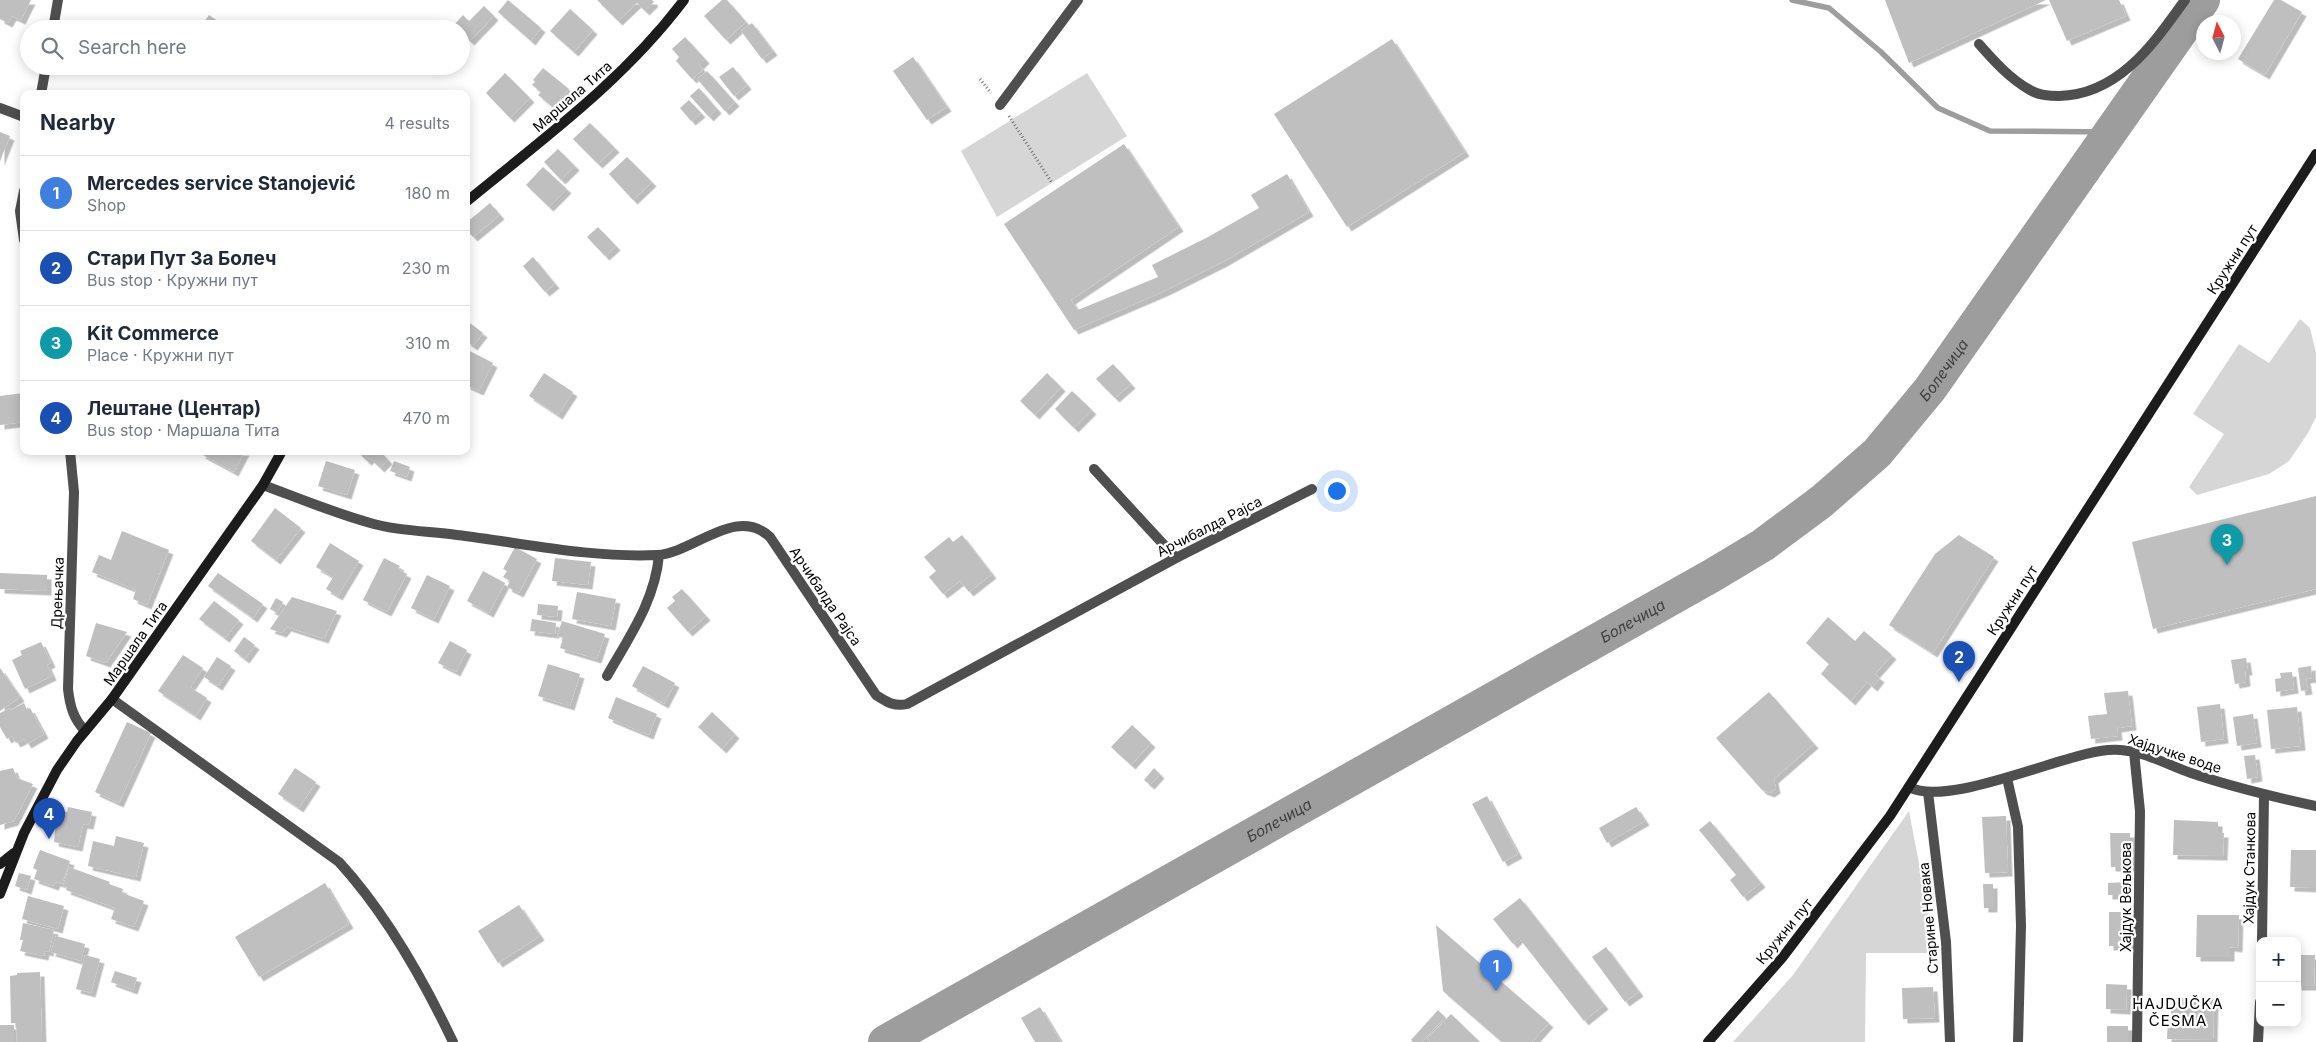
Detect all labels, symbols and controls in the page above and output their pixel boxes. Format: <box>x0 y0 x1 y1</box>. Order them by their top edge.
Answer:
north arrow <box>2196 15 2241 60</box>
search box <box>20 20 470 75</box>
icon: search <box>38 34 66 62</box>
text: Search here <box>78 36 187 59</box>
street label: Маршала Тита <box>529 57 615 135</box>
text: Nearby <box>40 110 115 135</box>
text: 4 results <box>385 113 450 133</box>
text: Mercedes service Stanojević <box>87 172 356 195</box>
text: 1 <box>53 183 59 203</box>
text: 180 m <box>405 183 450 203</box>
text: Shop <box>87 195 126 215</box>
street label: Кружни пут <box>2203 220 2261 297</box>
text: Стари Пут За Болеч <box>87 247 276 270</box>
text: 2 <box>51 258 61 278</box>
text: 230 m <box>402 258 450 278</box>
text: Bus stop · Кружни пут <box>87 270 258 290</box>
text: Kit Commerce <box>87 322 219 345</box>
text: 3 <box>51 333 61 353</box>
text: 310 m <box>405 333 450 353</box>
water label: Болечица <box>1915 335 1972 405</box>
text: Place · Кружни пут <box>87 345 234 365</box>
text: Лештане (Центар) <box>87 397 261 420</box>
text: 4 <box>51 408 61 428</box>
text: 470 m <box>402 408 450 428</box>
text: Bus stop · Маршала Тита <box>87 420 280 440</box>
your location <box>1324 478 1350 504</box>
street label: Арчибалда Рајса <box>1154 492 1264 560</box>
pin: 3 <box>2211 524 2243 565</box>
street label: Арчибалда Рајса <box>787 543 865 649</box>
street label: Дрењачка <box>47 557 67 629</box>
street label: Кружни пут <box>1983 561 2041 638</box>
water label: Болечица <box>1596 595 1668 646</box>
street label: Маршала Тита <box>100 597 170 689</box>
pin: 2 <box>1943 641 1975 682</box>
street label: Хајдучке воде <box>2126 730 2224 776</box>
water label: Болечица <box>1243 794 1315 846</box>
pin: 4 <box>33 798 65 839</box>
street label: Хајдук Станкова <box>2240 812 2258 924</box>
street label: Хајдук Вељкова <box>2117 842 2134 952</box>
street label: Старине Новака <box>1915 862 1941 974</box>
street label: Кружни пут <box>1752 894 1816 967</box>
map controls <box>2256 937 2301 1027</box>
button: + <box>2256 937 2301 982</box>
pin: 1 <box>1480 950 1512 991</box>
button: − <box>2256 982 2301 1027</box>
district label: HAJDUČKA ČESMA <box>2132 994 2224 1030</box>

